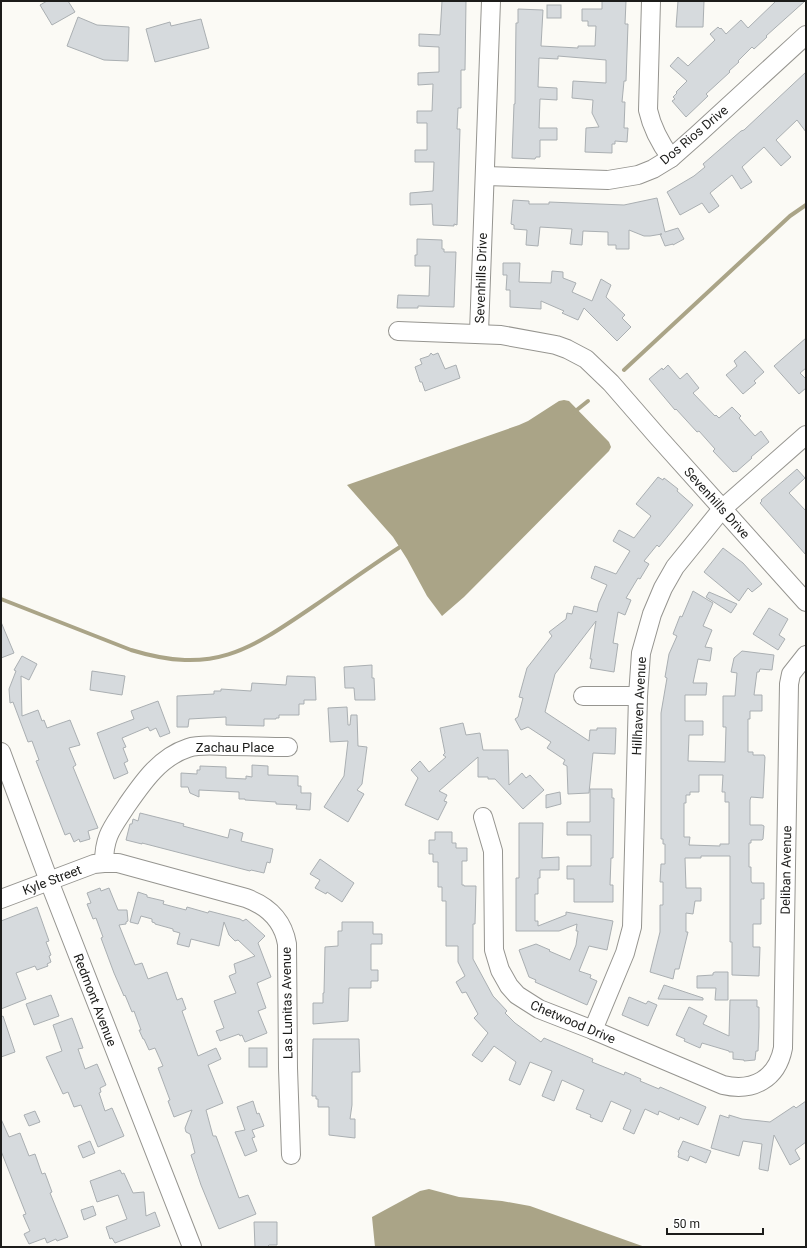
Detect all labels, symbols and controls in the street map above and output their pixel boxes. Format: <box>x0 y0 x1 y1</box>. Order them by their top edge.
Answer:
street label: Dos Rios Drive <box>657 102 731 168</box>
street label: Sevenhills Drive <box>472 232 490 324</box>
street label: Sevenhills Drive <box>681 464 753 542</box>
street label: Hillhaven Avenue <box>629 656 649 756</box>
street label: Zachau Place <box>196 740 274 755</box>
street label: Deliban Avenue <box>778 825 794 915</box>
street label: Kyle Street <box>21 862 83 898</box>
street label: Las Lunitas Avenue <box>279 947 295 1059</box>
street label: Redmont Avenue <box>70 951 120 1049</box>
street label: Chetwood Drive <box>528 997 618 1047</box>
scale bar <box>667 1210 763 1236</box>
text: 50 m <box>673 1217 700 1231</box>

